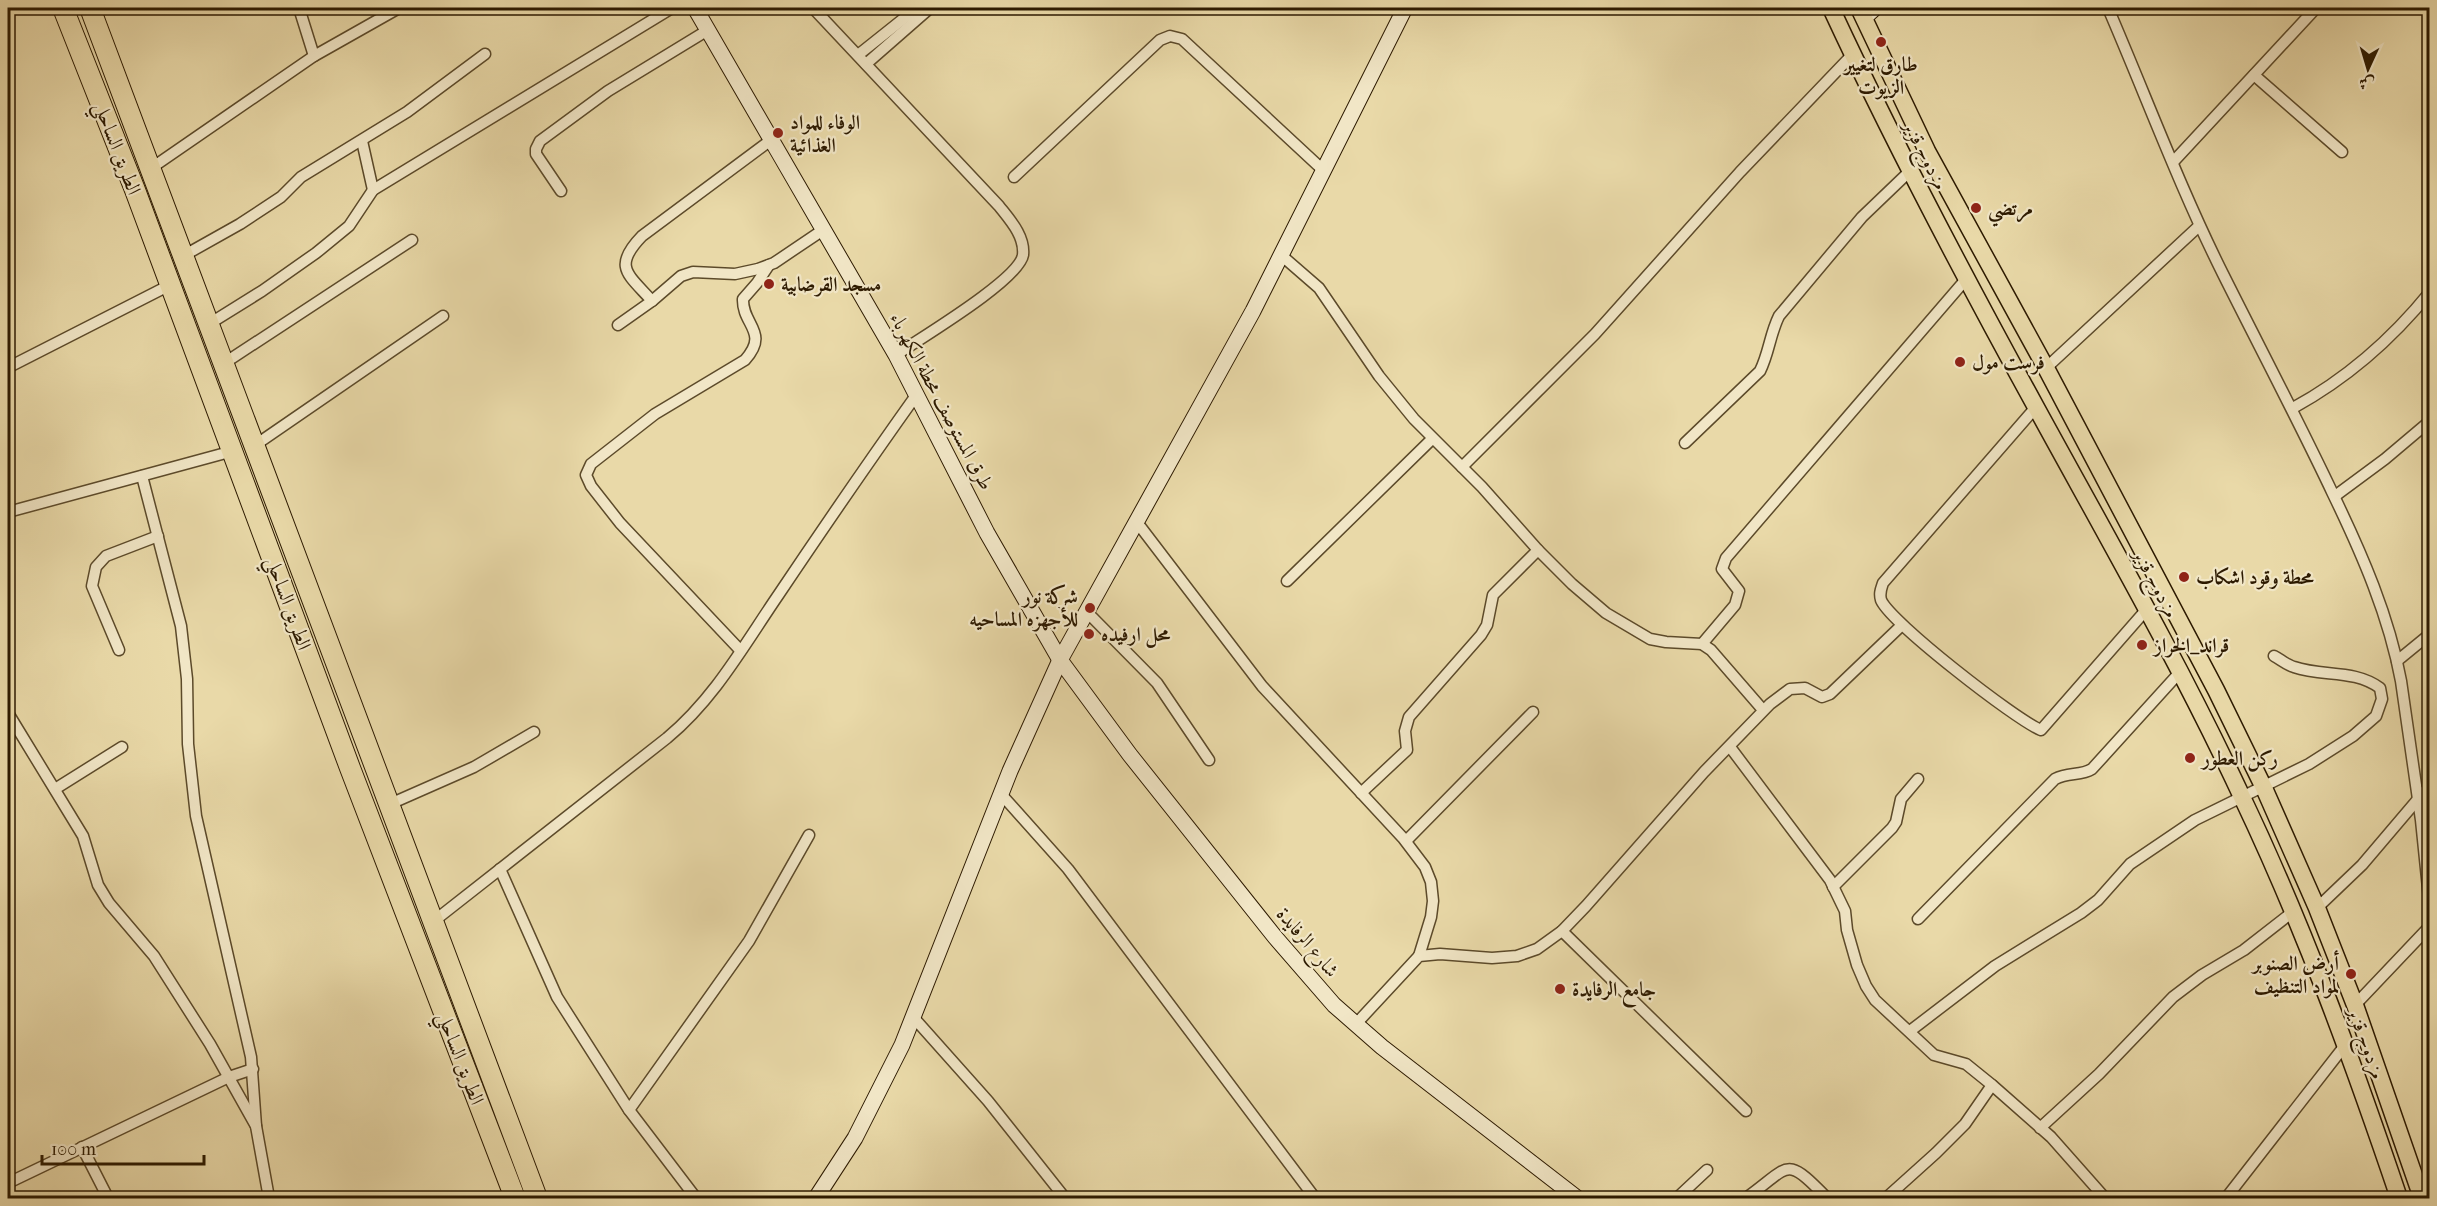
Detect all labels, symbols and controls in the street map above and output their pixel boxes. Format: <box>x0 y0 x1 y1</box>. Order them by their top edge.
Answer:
marker: طارق لتغيير الزيوت <box>1874 35 1888 49</box>
north arrow <box>2338 39 2398 99</box>
place label: طارق لتغيير الزيوت <box>1842 53 1918 100</box>
text: ش <box>2358 73 2376 93</box>
street label: الطريق الساحلي <box>82 99 146 201</box>
place label: الوفاء للمواد الغذائية <box>790 111 860 157</box>
street label: مزدوج قزير <box>1892 115 1953 197</box>
marker: الوفاء للمواد الغذائية <box>771 126 785 140</box>
place label: مرتضي <box>1988 197 2033 227</box>
marker: مرتضي <box>1969 201 1983 215</box>
place label: مسجد القرضابية <box>781 273 881 297</box>
marker: مسجد القرضابية <box>762 277 776 291</box>
street label: طرق المستوصف محطة الكهرباء <box>884 308 998 494</box>
place label: فرست مول <box>1972 351 2045 375</box>
marker: فرست مول <box>1953 355 1967 369</box>
street label: مزدوج قزير <box>2122 543 2183 624</box>
street label: الطريق الساحلي <box>254 553 316 656</box>
place label: محطة وقود اشكاب <box>2196 566 2315 590</box>
marker: محطة وقود اشكاب <box>2177 570 2191 584</box>
place label: شركة نور للأجهزه المساحيه <box>969 584 1078 632</box>
marker: شركة نور للأجهزه المساحيه <box>1083 601 1097 615</box>
place label: محل ارفيده <box>1101 623 1171 648</box>
marker: محل ارفيده <box>1082 627 1096 641</box>
place label: قراند_الخراز <box>2152 634 2229 658</box>
marker: قراند_الخراز <box>2135 638 2149 652</box>
place label: ركن العطور <box>2200 747 2278 772</box>
marker: ركن العطور <box>2183 751 2197 765</box>
street label: شارع الرفايدة <box>1267 903 1344 986</box>
place label: أرض الصنوبر لمواد التنظيف <box>2250 950 2339 999</box>
marker: أرض الصنوبر لمواد التنظيف <box>2344 967 2358 981</box>
place label: جامع الرفايدة <box>1572 978 1656 1008</box>
marker: جامع الرفايدة <box>1553 982 1567 996</box>
street label: مزدوج قزير <box>2337 1002 2390 1084</box>
street label: الطريق الساحلي <box>425 1009 489 1111</box>
scale bar <box>42 1128 204 1166</box>
text: 100 m <box>51 1139 96 1160</box>

